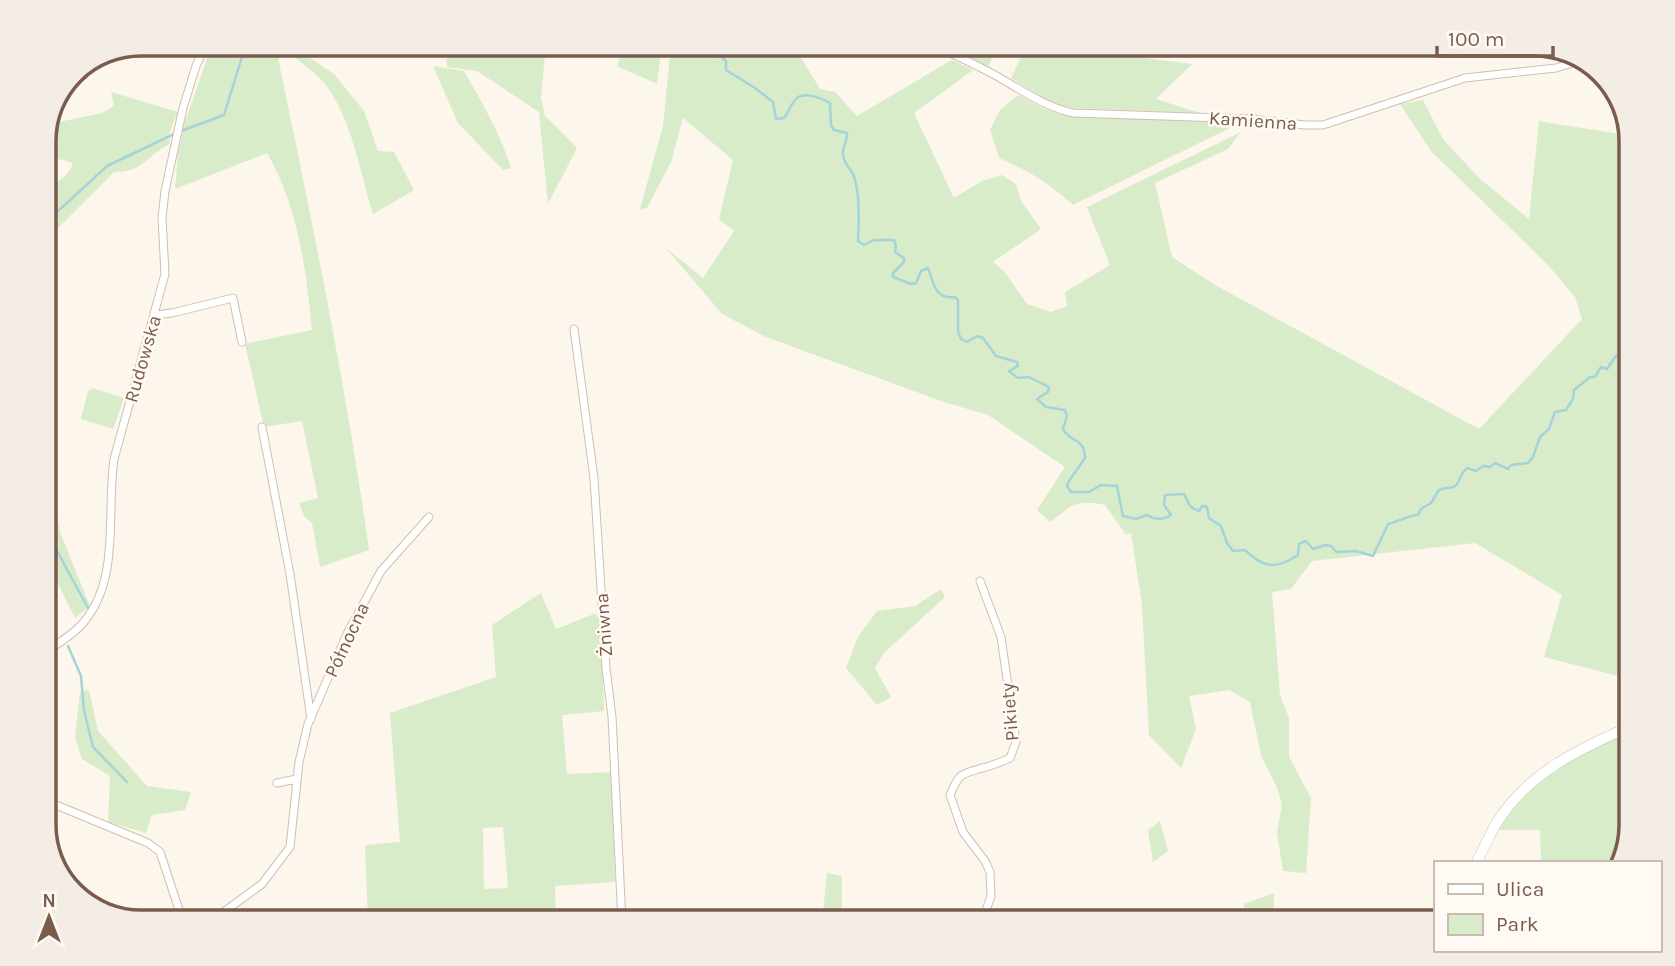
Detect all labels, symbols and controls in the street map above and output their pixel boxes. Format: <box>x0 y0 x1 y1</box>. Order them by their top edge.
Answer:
scale bar <box>1437 14 1552 58</box>
text: 100 m <box>1448 27 1505 51</box>
street label: Kamienna <box>1208 107 1298 135</box>
street label: Rudowska <box>120 313 166 405</box>
street label: Żniwna <box>591 592 617 658</box>
street label: Północna <box>320 599 374 681</box>
street label: Pikiety <box>996 682 1023 742</box>
legend <box>1434 861 1661 952</box>
text: Ulica <box>1496 877 1544 901</box>
north arrow <box>14 882 84 952</box>
text: N <box>42 890 56 912</box>
text: Park <box>1496 912 1539 936</box>

